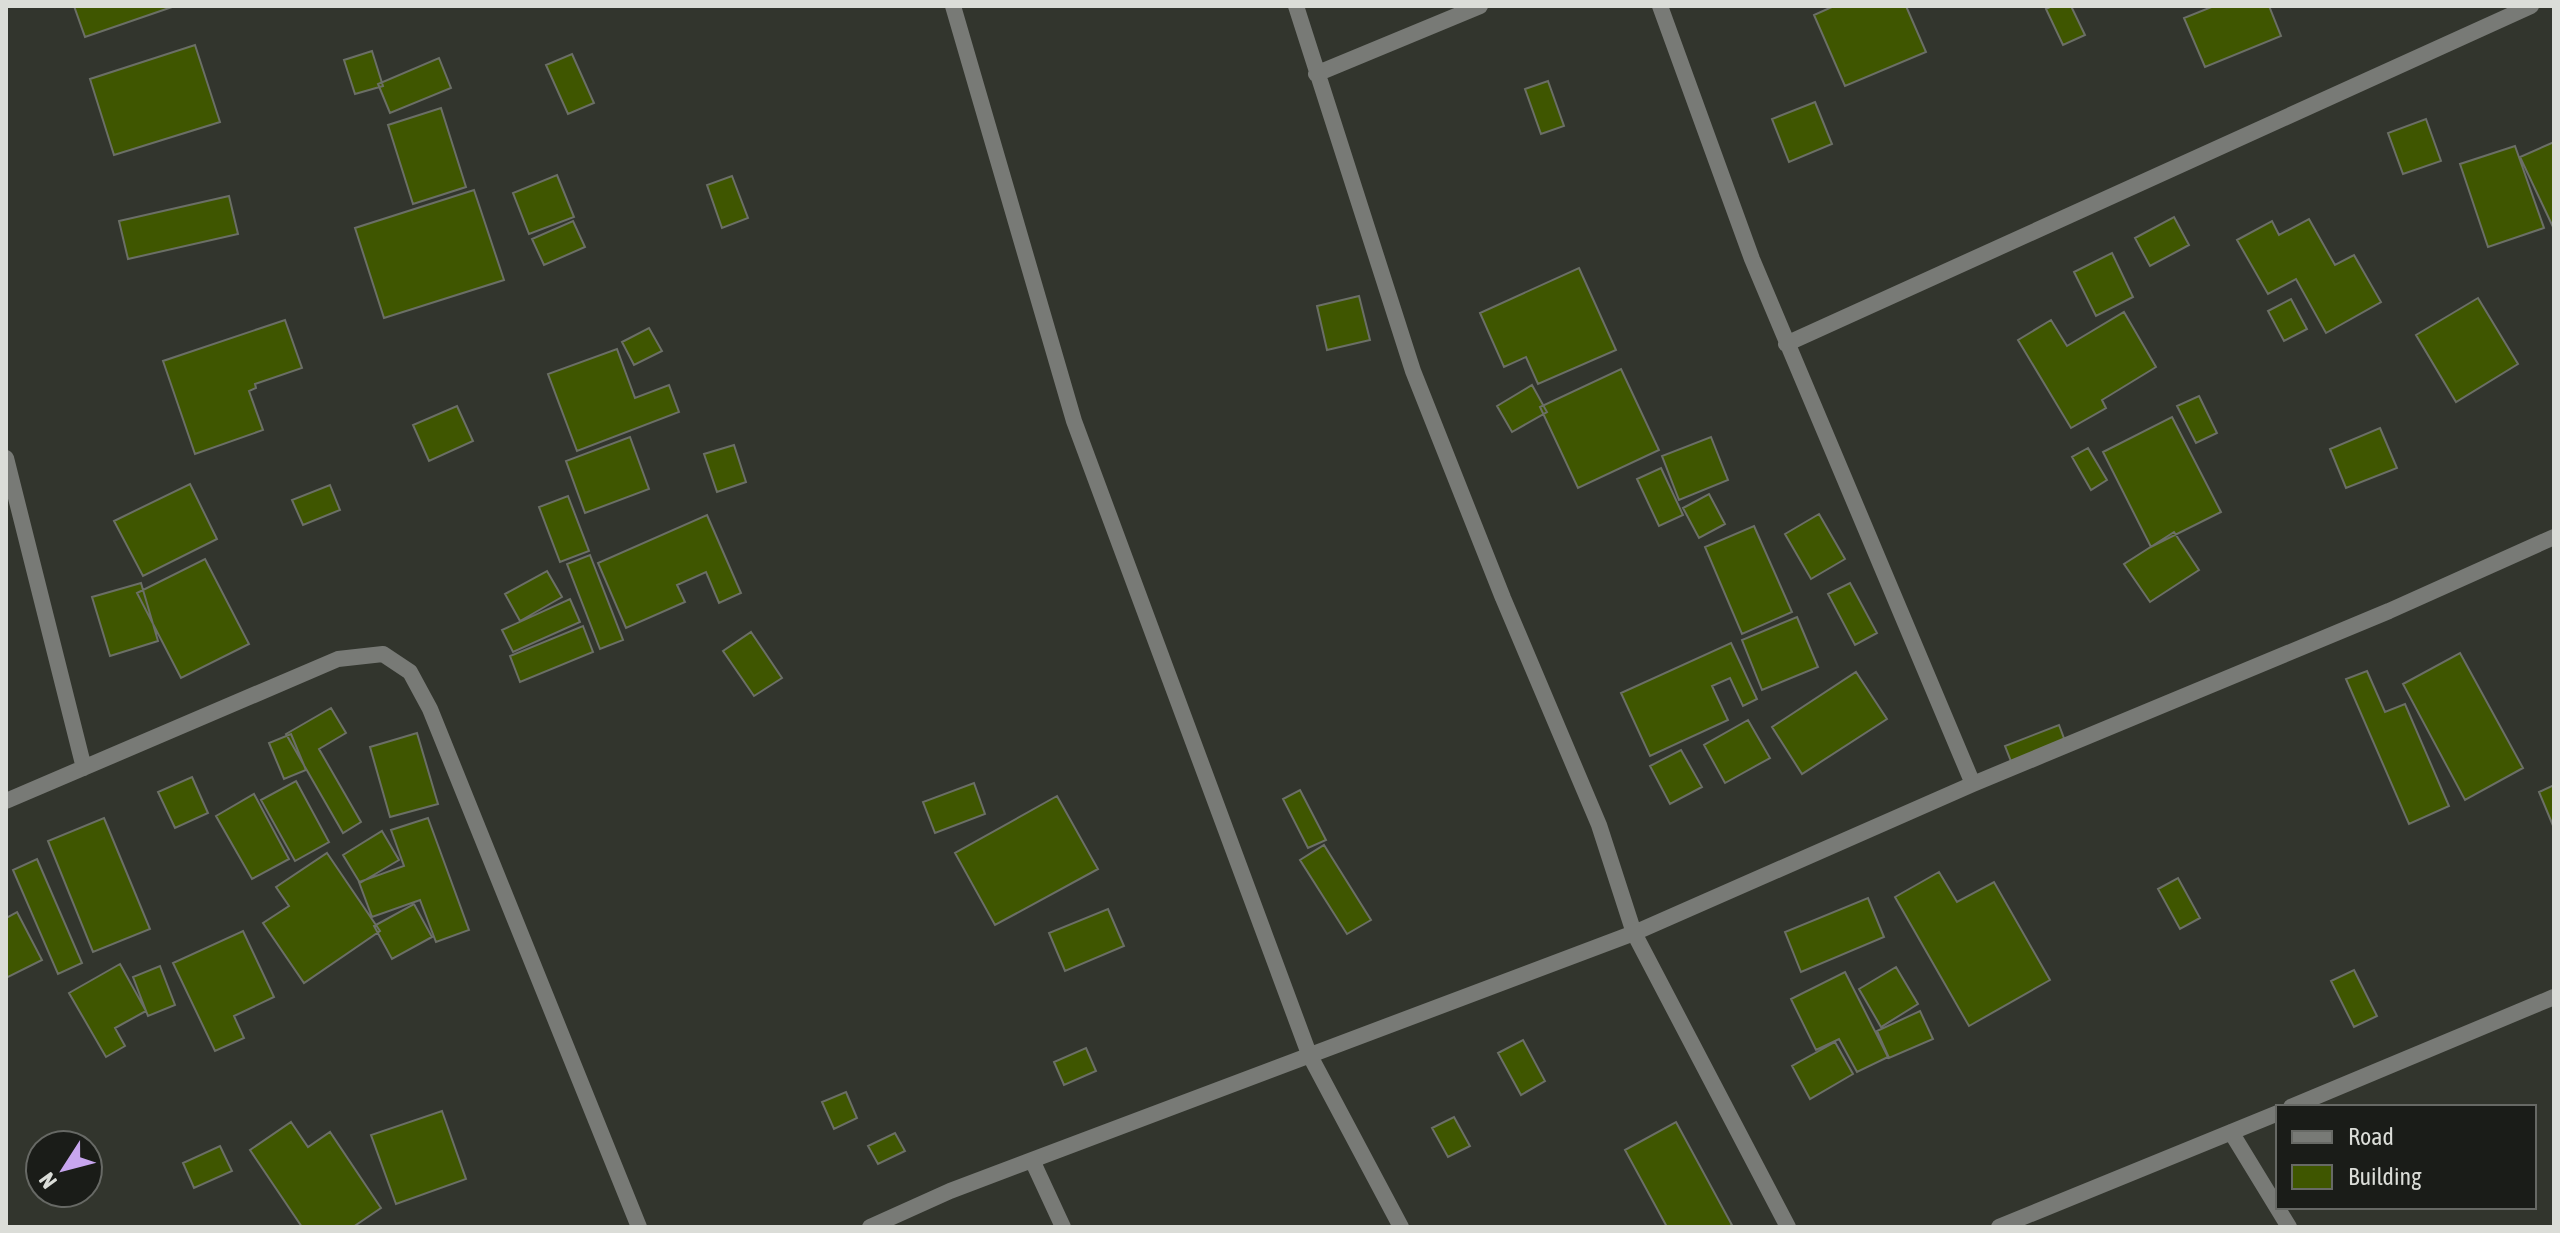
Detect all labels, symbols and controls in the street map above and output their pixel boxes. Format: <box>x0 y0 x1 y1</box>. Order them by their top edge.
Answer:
legend <box>2276 1105 2536 1209</box>
text: Road <box>2348 1123 2394 1150</box>
north arrow <box>24 1129 104 1209</box>
text: Building <box>2348 1163 2422 1190</box>
text: N <box>33 1168 62 1194</box>

